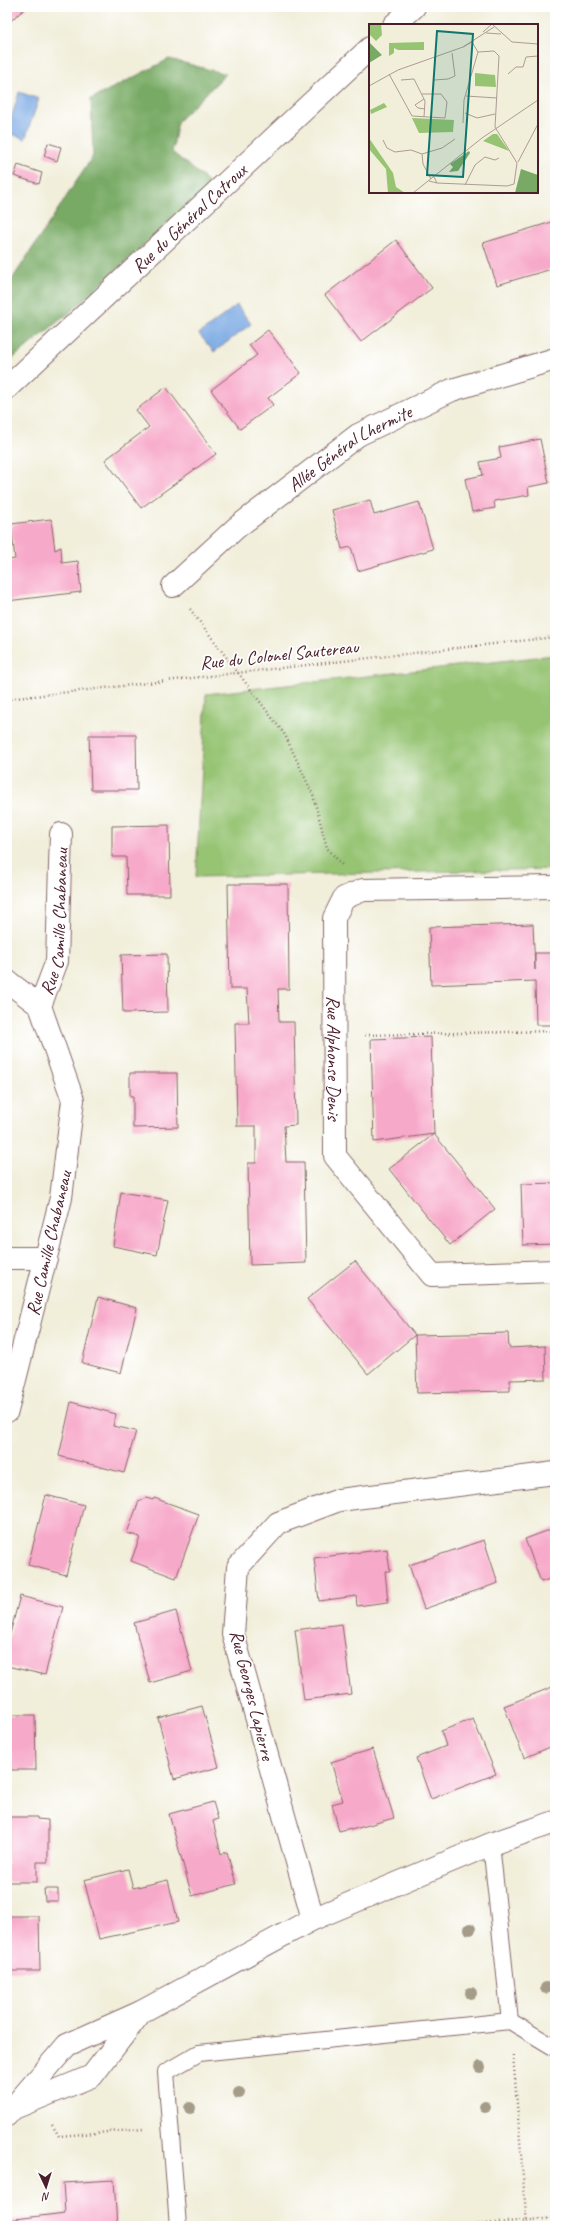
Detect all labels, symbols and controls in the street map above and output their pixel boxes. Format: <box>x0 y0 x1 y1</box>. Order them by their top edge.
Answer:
inset map <box>369 24 538 193</box>
street label: Rue du Général Catroux <box>127 158 253 278</box>
street label: Allée Général Lhermite <box>283 399 417 497</box>
street label: Rue du Colonel Sautereau <box>199 635 360 675</box>
street label: Rue Camille Chabaneau <box>34 847 74 998</box>
street label: Rue Alphonse Denis <box>321 996 346 1123</box>
street label: Rue Camille Chabaneau <box>21 1168 77 1318</box>
street label: Rue Georges Lapierre <box>224 1628 280 1765</box>
north arrow <box>26 2167 66 2207</box>
text: N <box>41 2190 51 2204</box>

